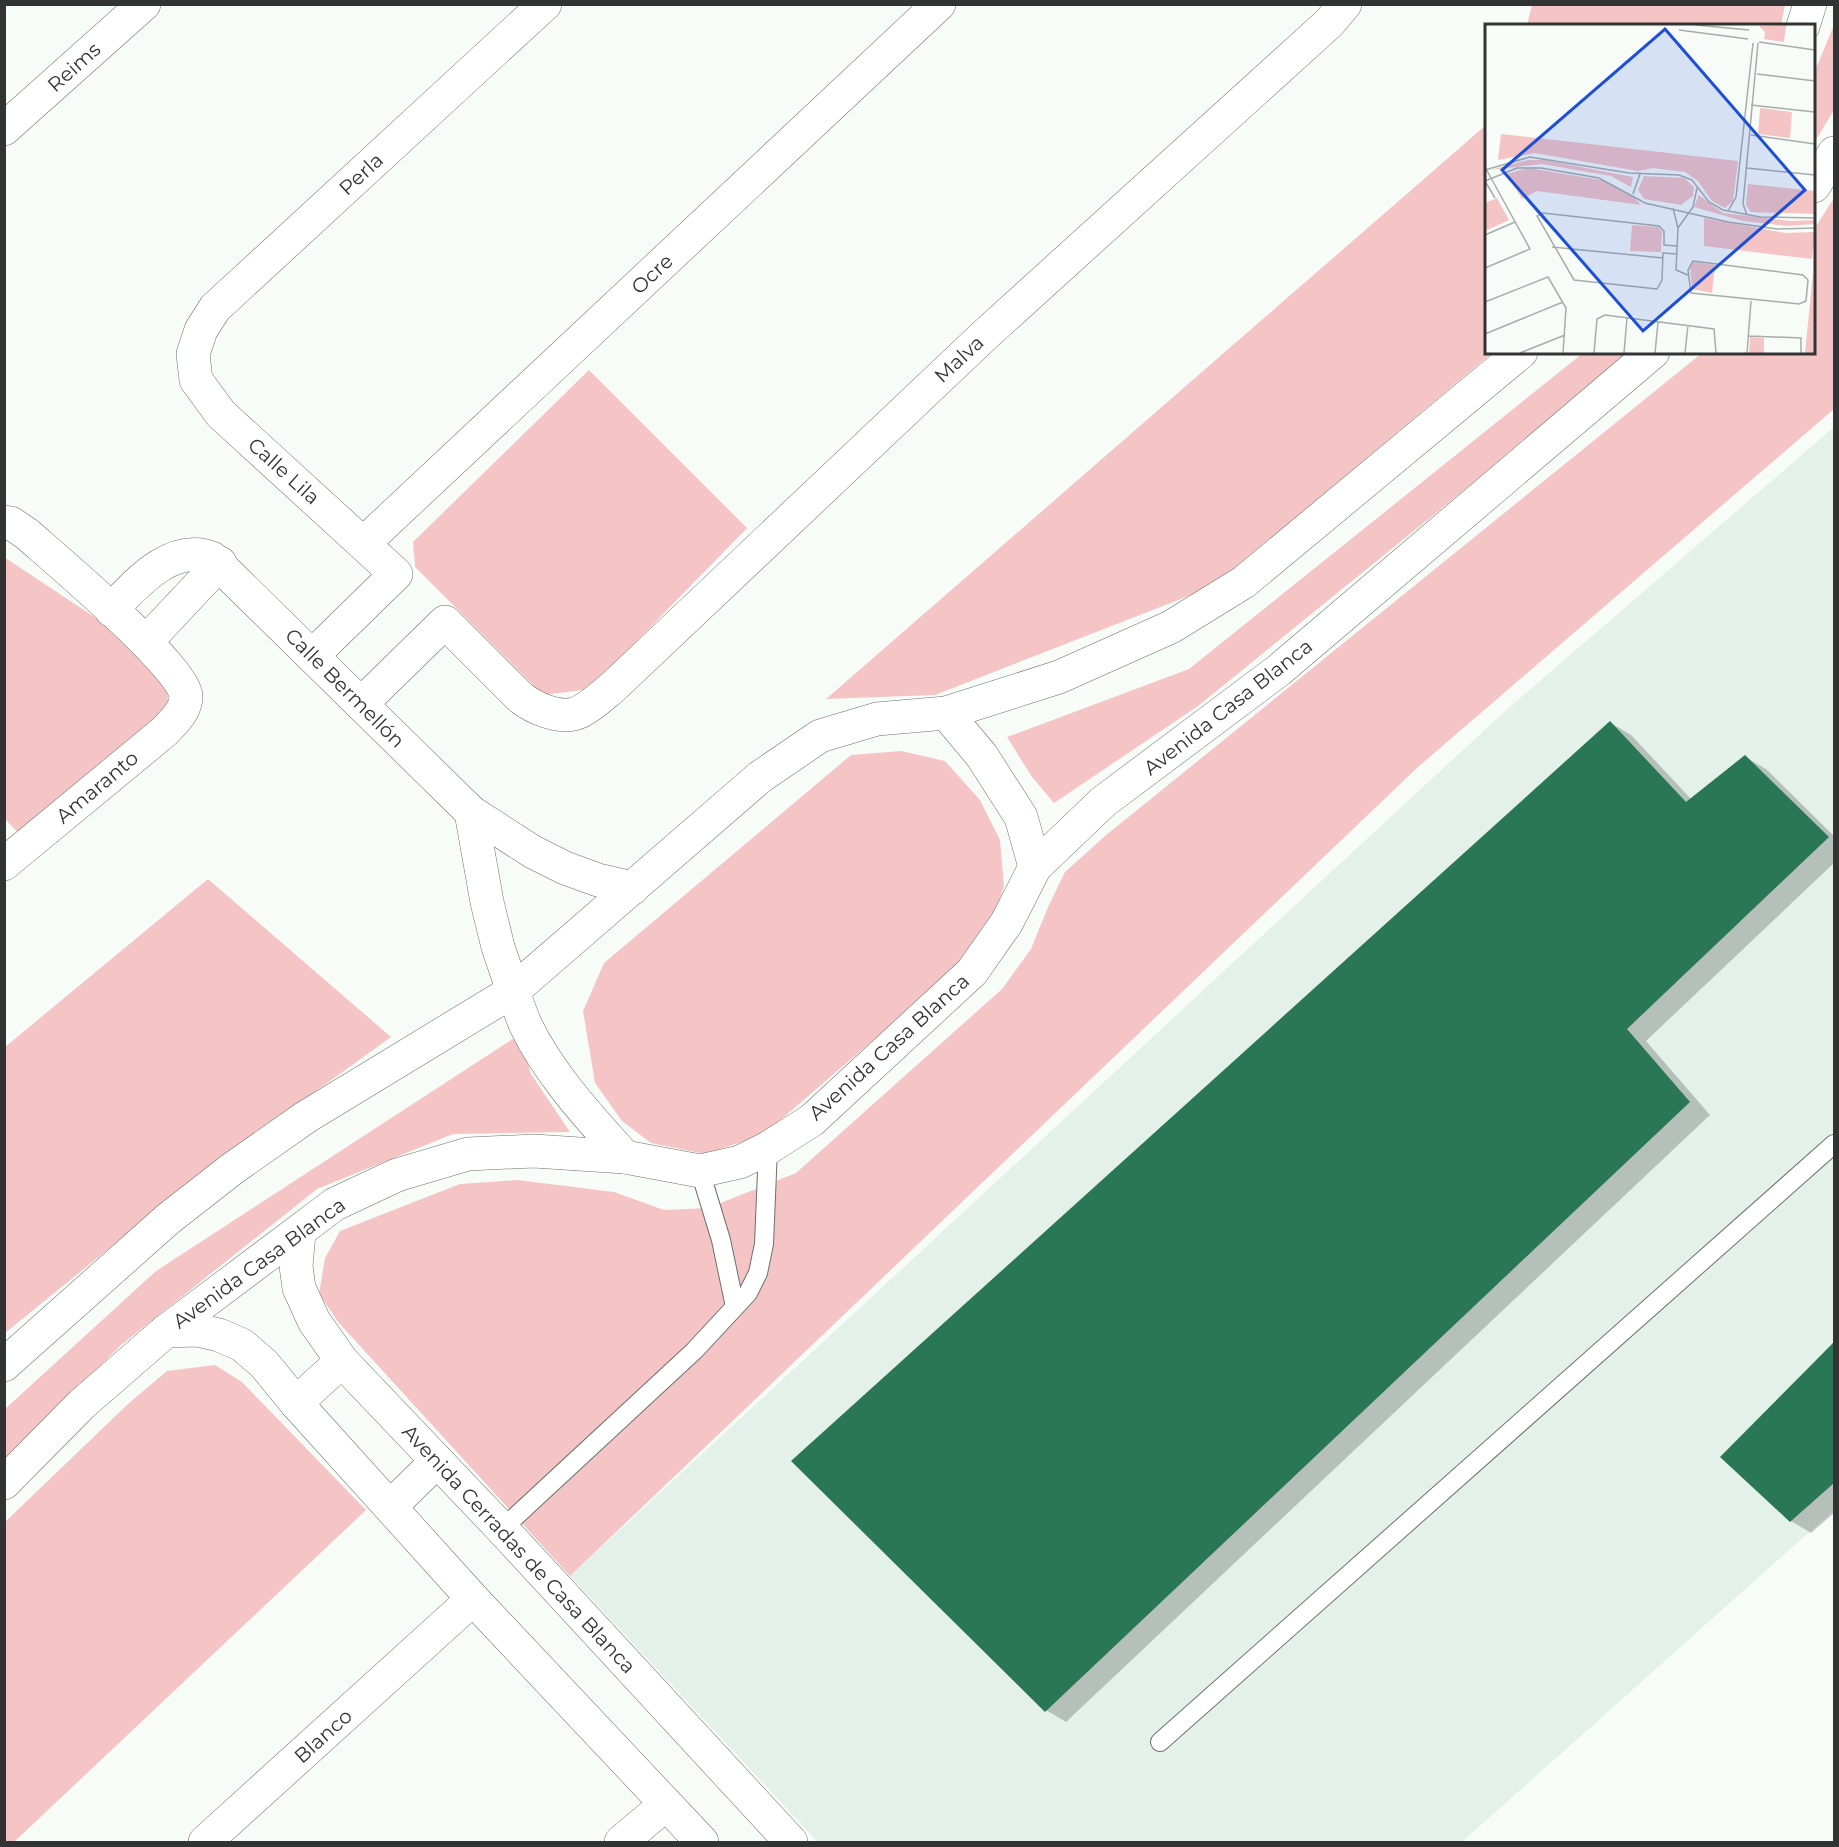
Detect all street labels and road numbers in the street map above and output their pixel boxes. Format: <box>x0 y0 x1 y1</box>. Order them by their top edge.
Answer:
street label: Reims <box>43 37 106 97</box>
street label: Perla <box>334 148 388 200</box>
street label: Ocre <box>626 249 678 299</box>
street label: Malva <box>929 330 989 388</box>
street label: Calle Lila <box>243 433 325 509</box>
street label: Calle Bermellón <box>280 623 410 753</box>
street label: Avenida Casa Blanca <box>1139 634 1317 780</box>
street label: Amaranto <box>51 746 143 828</box>
street label: Avenida Casa Blanca <box>804 969 974 1125</box>
street label: Avenida Casa Blanca <box>168 1192 350 1334</box>
street label: Avenida Cerradas de Casa Blanca <box>397 1420 641 1678</box>
street label: Blanco <box>289 1704 357 1768</box>

